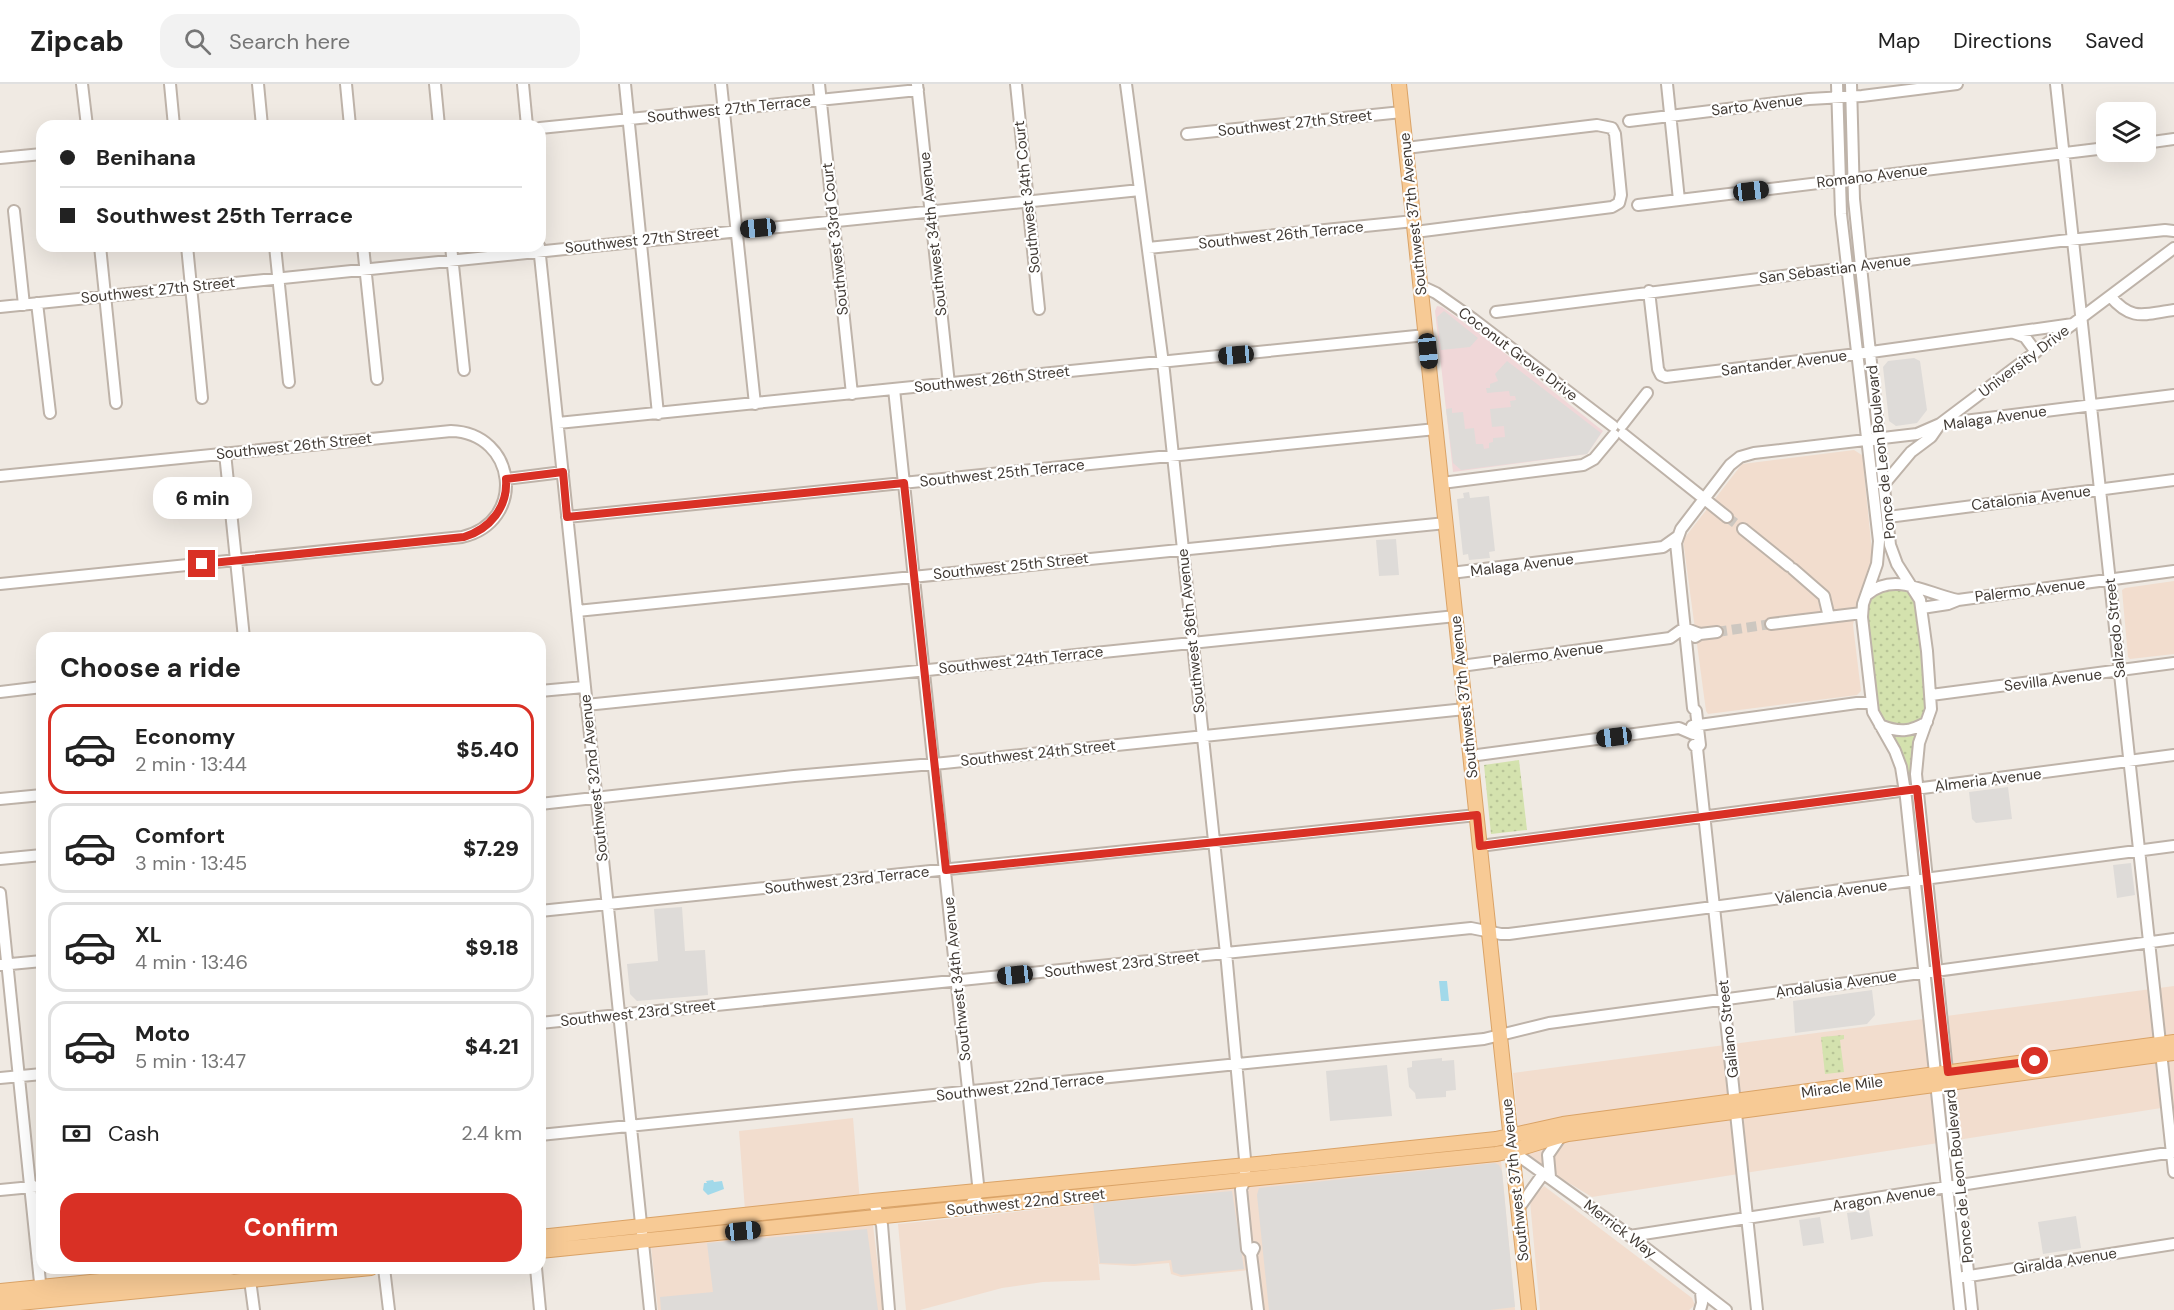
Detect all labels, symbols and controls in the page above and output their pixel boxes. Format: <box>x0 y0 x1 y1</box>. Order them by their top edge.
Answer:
search box <box>160 14 580 68</box>
text: Zipcab <box>30 23 124 60</box>
icon: search <box>181 25 214 58</box>
text: Search here <box>229 27 350 56</box>
text: Map <box>1878 27 1920 55</box>
text: Directions <box>1953 27 2052 55</box>
text: Saved <box>2085 27 2144 55</box>
street label: Sarto Avenue <box>1710 89 1804 121</box>
street label: Southwest 27th Terrace <box>646 90 812 128</box>
map controls <box>2096 102 2156 162</box>
button: layers <box>2096 102 2156 162</box>
street label: Southwest 27th Street <box>1217 105 1373 141</box>
street label: Southwest 34th Court <box>1009 119 1045 274</box>
street label: Southwest 37th Avenue <box>1395 132 1431 296</box>
text: Benihana <box>96 143 196 172</box>
street label: Southwest 34th Avenue <box>914 151 952 317</box>
street label: Romano Avenue <box>1816 159 1928 193</box>
street label: Southwest 33rd Court <box>817 162 853 316</box>
car <box>1732 180 1770 202</box>
text: Southwest 25th Terrace <box>96 201 353 230</box>
street label: Southwest 26th Terrace <box>1197 216 1365 254</box>
car <box>739 217 777 239</box>
street label: Southwest 27th Street <box>564 222 720 258</box>
street label: San Sebastian Avenue <box>1758 250 1912 288</box>
street label: Southwest 27th Street <box>80 272 236 308</box>
street label: Coconut Grove Drive <box>1454 302 1582 406</box>
street label: University Drive <box>1975 320 2073 402</box>
car <box>1417 332 1439 370</box>
car <box>1217 344 1255 366</box>
street label: Santander Avenue <box>1720 345 1848 381</box>
street label: Southwest 26th Street <box>913 361 1071 397</box>
street label: Ponce de Leon Boulevard <box>1862 364 1900 540</box>
street label: Malaga Avenue <box>1942 401 2048 435</box>
street label: Southwest 26th Street <box>215 428 373 464</box>
street label: Southwest 25th Terrace <box>919 454 1085 492</box>
callout: 6 min <box>152 477 252 519</box>
street label: Catalonia Avenue <box>1970 481 2092 515</box>
text: 6 min <box>175 485 230 511</box>
street label: Southwest 25th Street <box>932 548 1090 584</box>
street label: Southwest 36th Avenue <box>1172 548 1210 714</box>
street label: Malaga Avenue <box>1469 549 1575 581</box>
route end <box>188 550 215 577</box>
street label: Palermo Avenue <box>1974 573 2086 607</box>
street label: Salzedo Street <box>2100 577 2130 679</box>
street label: Southwest 37th Avenue <box>1446 615 1482 779</box>
street label: Palermo Avenue <box>1492 637 1604 671</box>
street label: Southwest 24th Terrace <box>938 641 1104 679</box>
text: Choose a ride <box>60 650 241 685</box>
street label: Sevilla Avenue <box>2003 664 2103 696</box>
street label: Southwest 32nd Avenue <box>575 693 613 863</box>
icon: car <box>63 722 117 776</box>
text: Economy <box>135 722 235 751</box>
car <box>1595 726 1633 748</box>
text: $5.40 <box>456 735 519 764</box>
street label: Southwest 24th Street <box>959 735 1117 771</box>
text: 2 min · 13:44 <box>135 751 247 777</box>
street label: Almeria Avenue <box>1933 764 2043 796</box>
icon: car <box>63 821 117 875</box>
text: Comfort <box>135 821 225 850</box>
text: $7.29 <box>463 834 519 863</box>
text: 3 min · 13:45 <box>135 850 247 876</box>
street label: Southwest 23rd Terrace <box>764 861 930 899</box>
street label: Valencia Avenue <box>1774 875 1888 909</box>
street label: Southwest 34th Avenue <box>938 896 976 1062</box>
icon: car <box>63 920 117 974</box>
text: XL <box>135 920 162 949</box>
text: $9.18 <box>465 933 519 962</box>
street label: Southwest 23rd Street <box>1043 946 1201 982</box>
text: 4 min · 13:46 <box>135 949 248 975</box>
car <box>996 964 1034 986</box>
street label: Andalusia Avenue <box>1774 966 1898 1002</box>
street label: Galiano Street <box>1713 979 1743 1079</box>
street label: Southwest 23rd Street <box>559 995 717 1031</box>
icon: car <box>63 1019 117 1073</box>
text: Moto <box>135 1019 190 1048</box>
text: $4.21 <box>465 1032 519 1061</box>
route start <box>2021 1047 2048 1074</box>
text: 5 min · 13:47 <box>135 1048 246 1074</box>
street label: Southwest 22nd Terrace <box>935 1068 1105 1106</box>
street label: Miracle Mile <box>1800 1071 1884 1103</box>
street label: Ponce de Leon Boulevard <box>1940 1088 1978 1264</box>
street label: Southwest 37th Avenue <box>1497 1098 1533 1262</box>
icon: cash <box>60 1117 93 1150</box>
text: Cash <box>108 1119 159 1148</box>
text: 2.4 km <box>461 1120 522 1146</box>
street label: Aragon Avenue <box>1831 1180 1937 1216</box>
street label: Southwest 22nd Street <box>946 1184 1106 1220</box>
button: Confirm <box>60 1193 522 1262</box>
street label: Merrick Way <box>1580 1195 1661 1263</box>
car <box>724 1220 762 1242</box>
street label: Giralda Avenue <box>2012 1243 2118 1279</box>

